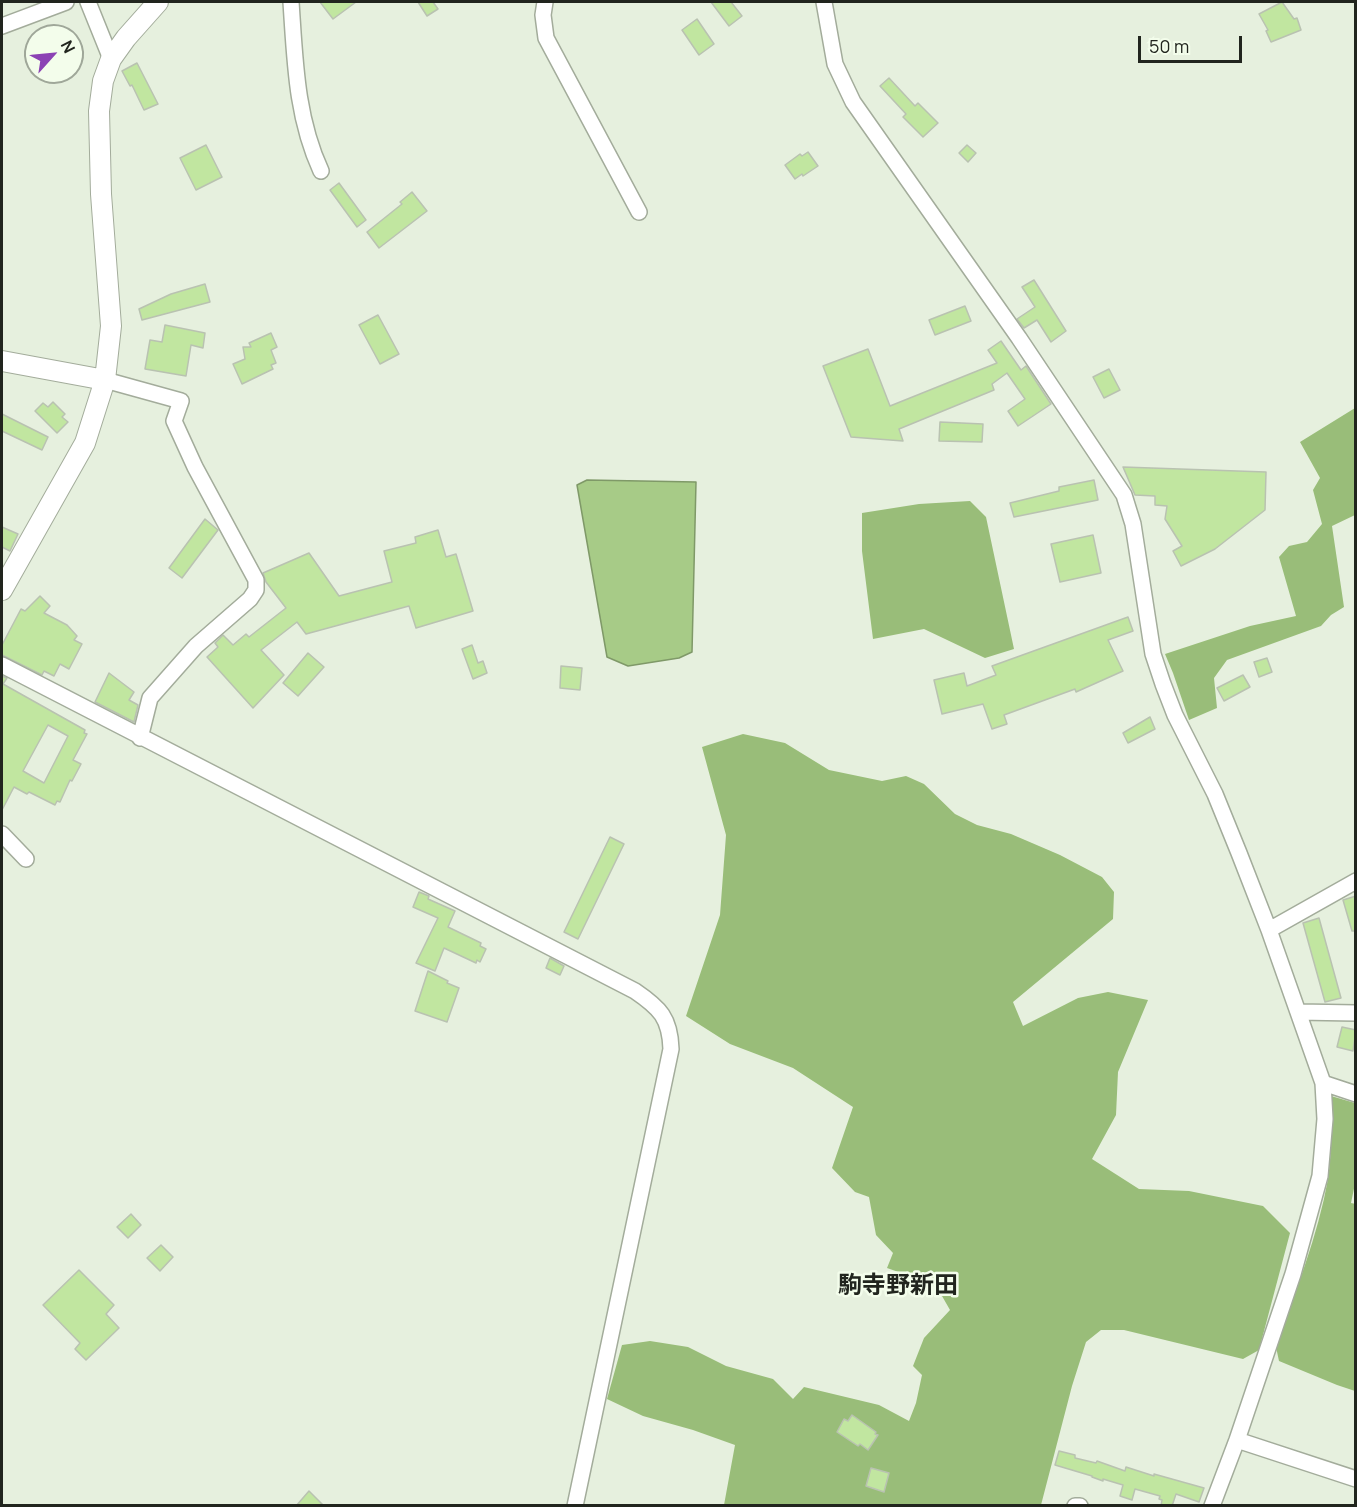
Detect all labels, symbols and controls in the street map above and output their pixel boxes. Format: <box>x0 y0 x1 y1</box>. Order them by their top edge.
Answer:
north arrow <box>24 24 84 84</box>
scale bar <box>1141 24 1244 62</box>
text: 50 m <box>1149 34 1189 58</box>
text: N <box>56 37 81 57</box>
district label: 駒寺野新田 <box>838 1272 958 1300</box>

